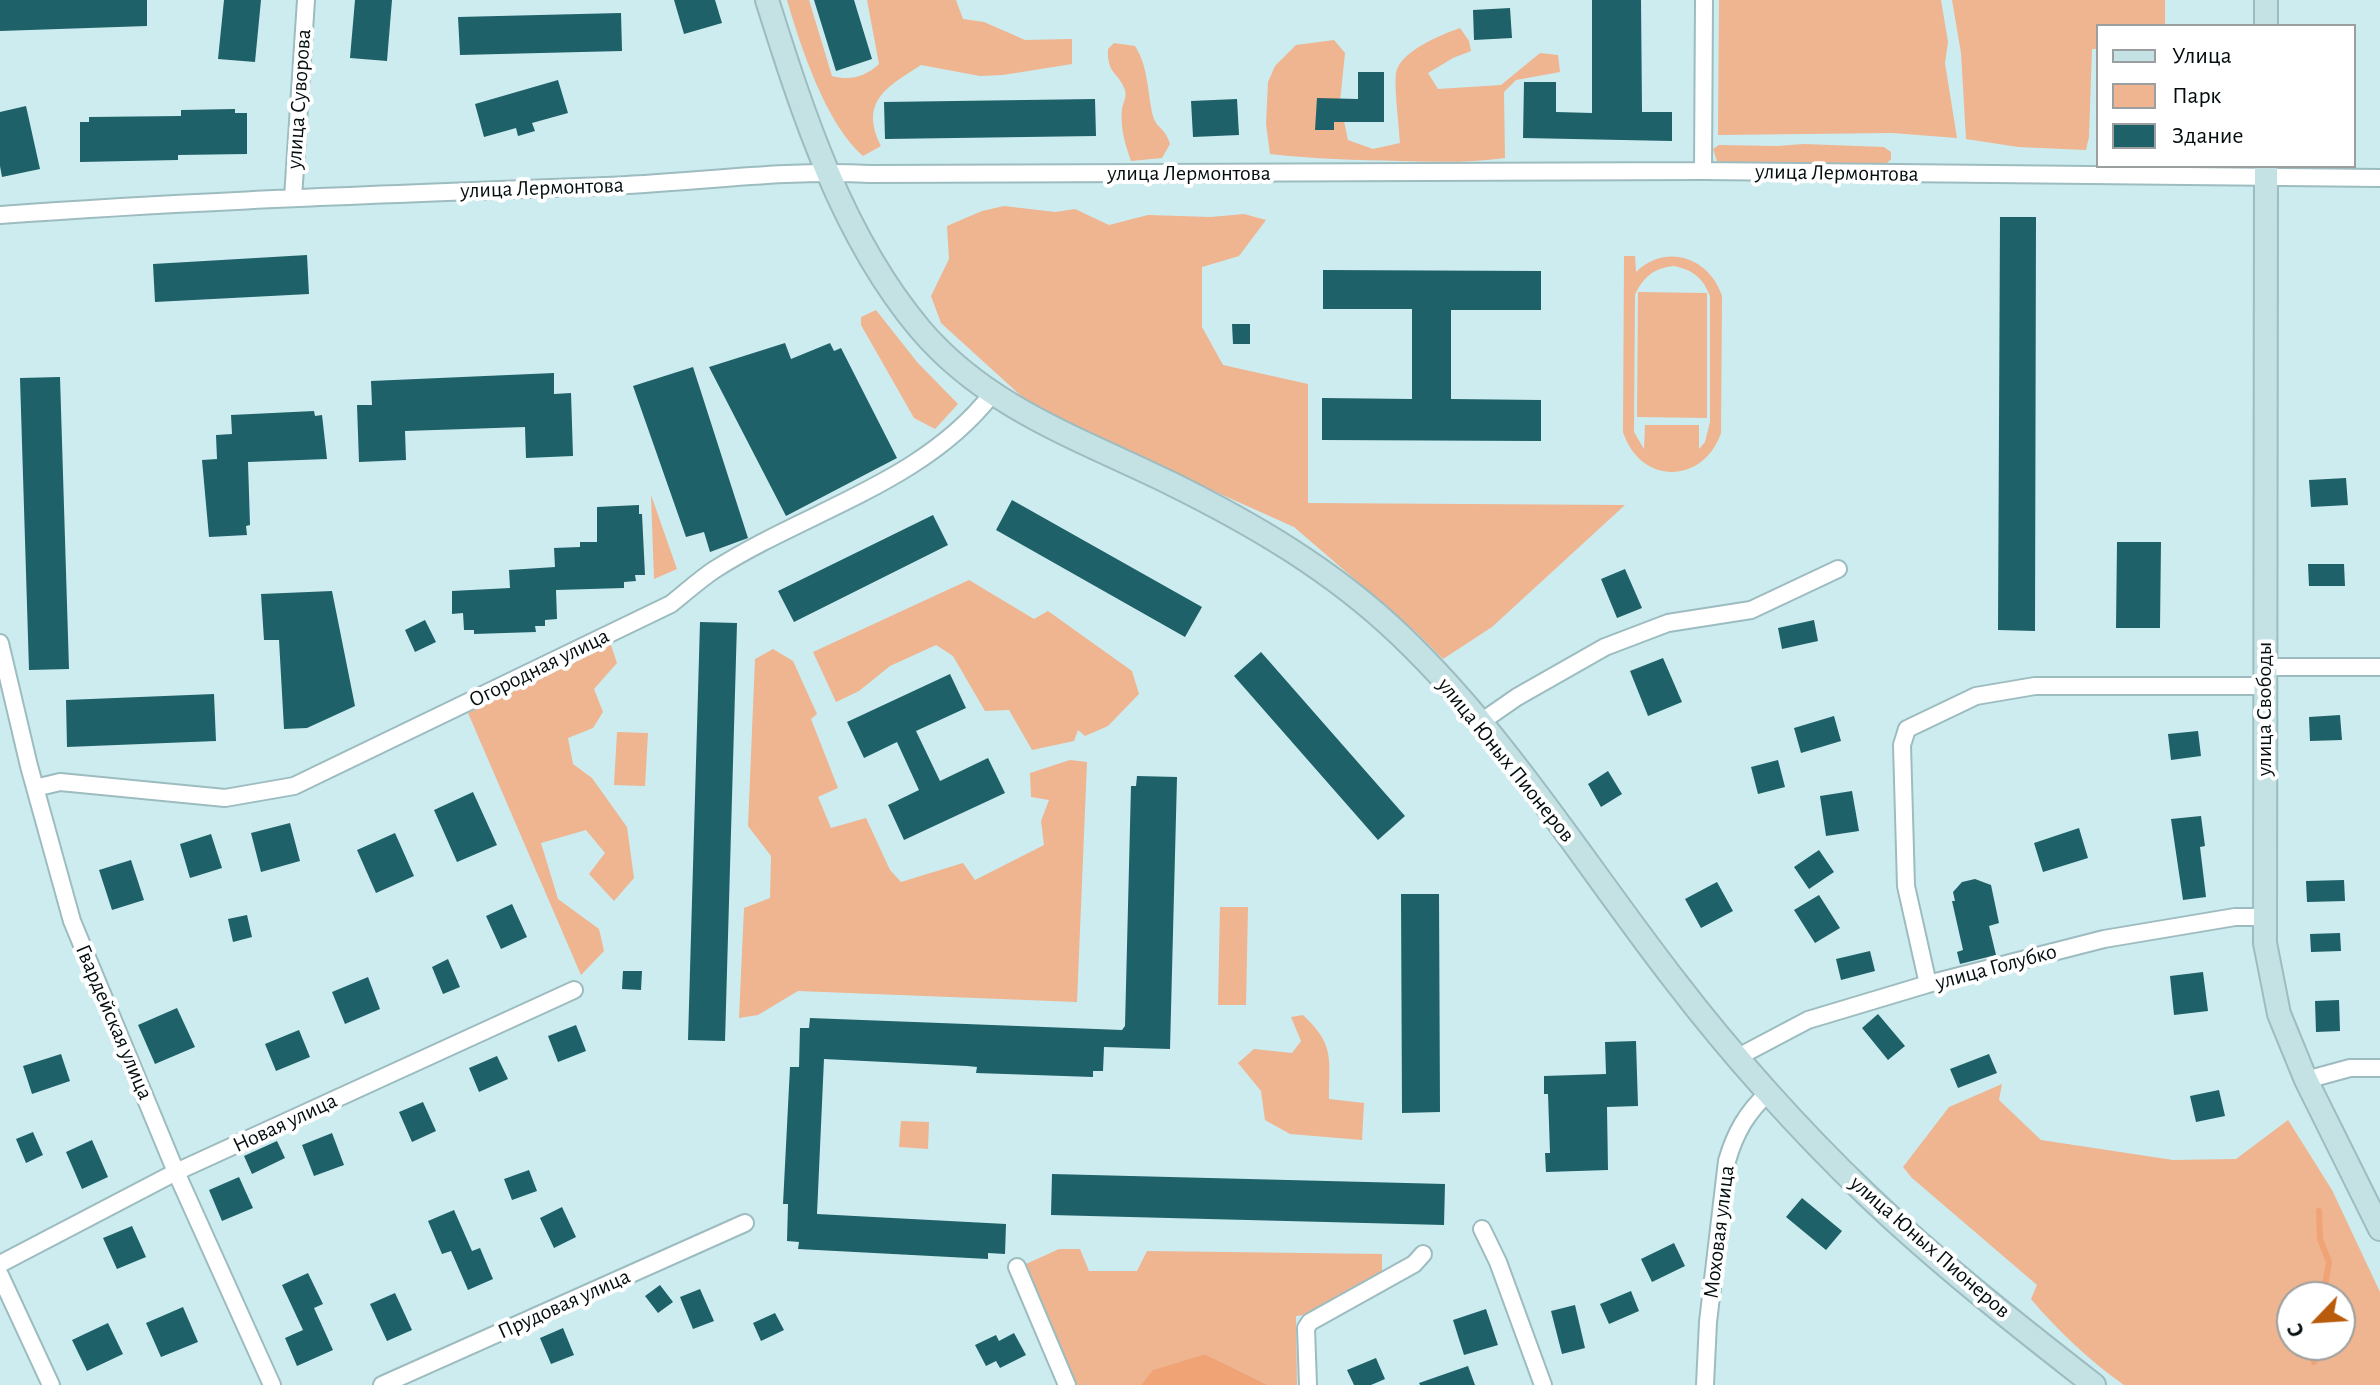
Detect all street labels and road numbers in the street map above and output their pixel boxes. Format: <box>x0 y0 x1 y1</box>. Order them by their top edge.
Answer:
street label: улица Суворова <box>281 28 317 170</box>
street label: улица Лермонтова <box>1755 158 1919 188</box>
street label: улица Лермонтова <box>1107 160 1271 186</box>
street label: улица Лермонтова <box>460 172 624 204</box>
street label: Огородная улица <box>464 623 614 713</box>
street label: улица Свободы <box>2251 642 2277 776</box>
street label: улица Юных Пионеров <box>1432 672 1580 848</box>
street label: улица Голубко <box>1933 938 2059 996</box>
street label: Гвардейская улица <box>69 940 159 1104</box>
street label: Новая улица <box>229 1087 341 1159</box>
street label: Моховая улица <box>1698 1164 1740 1300</box>
street label: улица Юных Пионеров <box>1844 1170 2016 1324</box>
street label: Прудовая улица <box>494 1263 634 1345</box>

